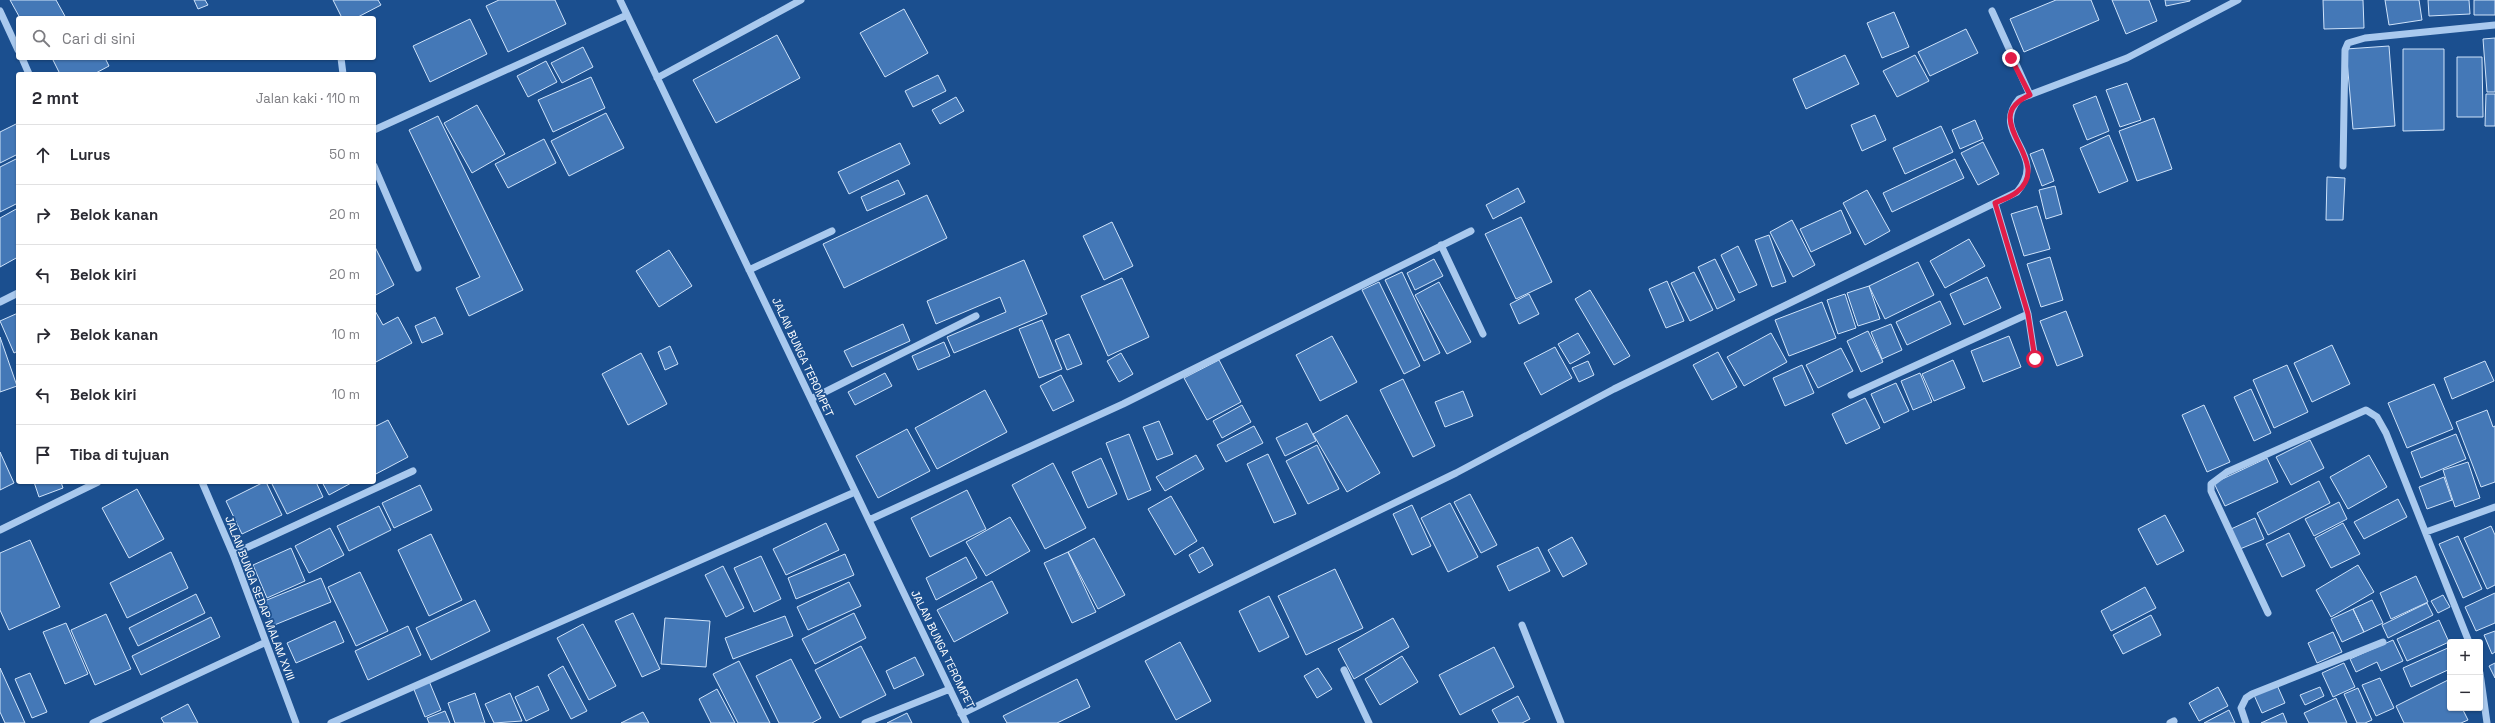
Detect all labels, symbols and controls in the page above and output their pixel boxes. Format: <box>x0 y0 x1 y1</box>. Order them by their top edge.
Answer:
search box <box>16 16 376 60</box>
icon: search <box>30 27 52 49</box>
text: Cari di sini <box>62 29 135 48</box>
route end <box>2002 49 2020 67</box>
text: 2 mnt <box>32 87 79 109</box>
text: Jalan kaki · 110 m <box>256 90 360 107</box>
icon: ahead <box>32 144 54 166</box>
text: Lurus <box>70 145 110 164</box>
text: 50 m <box>329 146 360 163</box>
icon: right <box>32 204 54 226</box>
text: Belok kanan <box>70 205 158 224</box>
text: 20 m <box>329 206 360 223</box>
icon: left <box>32 264 54 286</box>
text: Belok kiri <box>70 265 136 284</box>
text: 20 m <box>329 266 360 283</box>
street label: JALAN BUNGA TEROMPET <box>769 295 837 420</box>
icon: right <box>32 324 54 346</box>
text: Belok kanan <box>70 325 158 344</box>
text: 10 m <box>332 326 360 343</box>
route start <box>2026 350 2044 368</box>
icon: left <box>32 384 54 406</box>
text: Belok kiri <box>70 385 136 404</box>
text: 10 m <box>332 386 360 403</box>
icon: arrive <box>32 444 54 466</box>
text: Tiba di tujuan <box>70 445 169 464</box>
street label: JALAN BUNGA SEDAP MALAM XVIII <box>222 514 298 682</box>
street label: JALAN BUNGA TEROMPET <box>908 587 978 711</box>
map controls <box>2447 639 2483 711</box>
button: + <box>2447 639 2483 675</box>
button: − <box>2447 675 2483 711</box>

